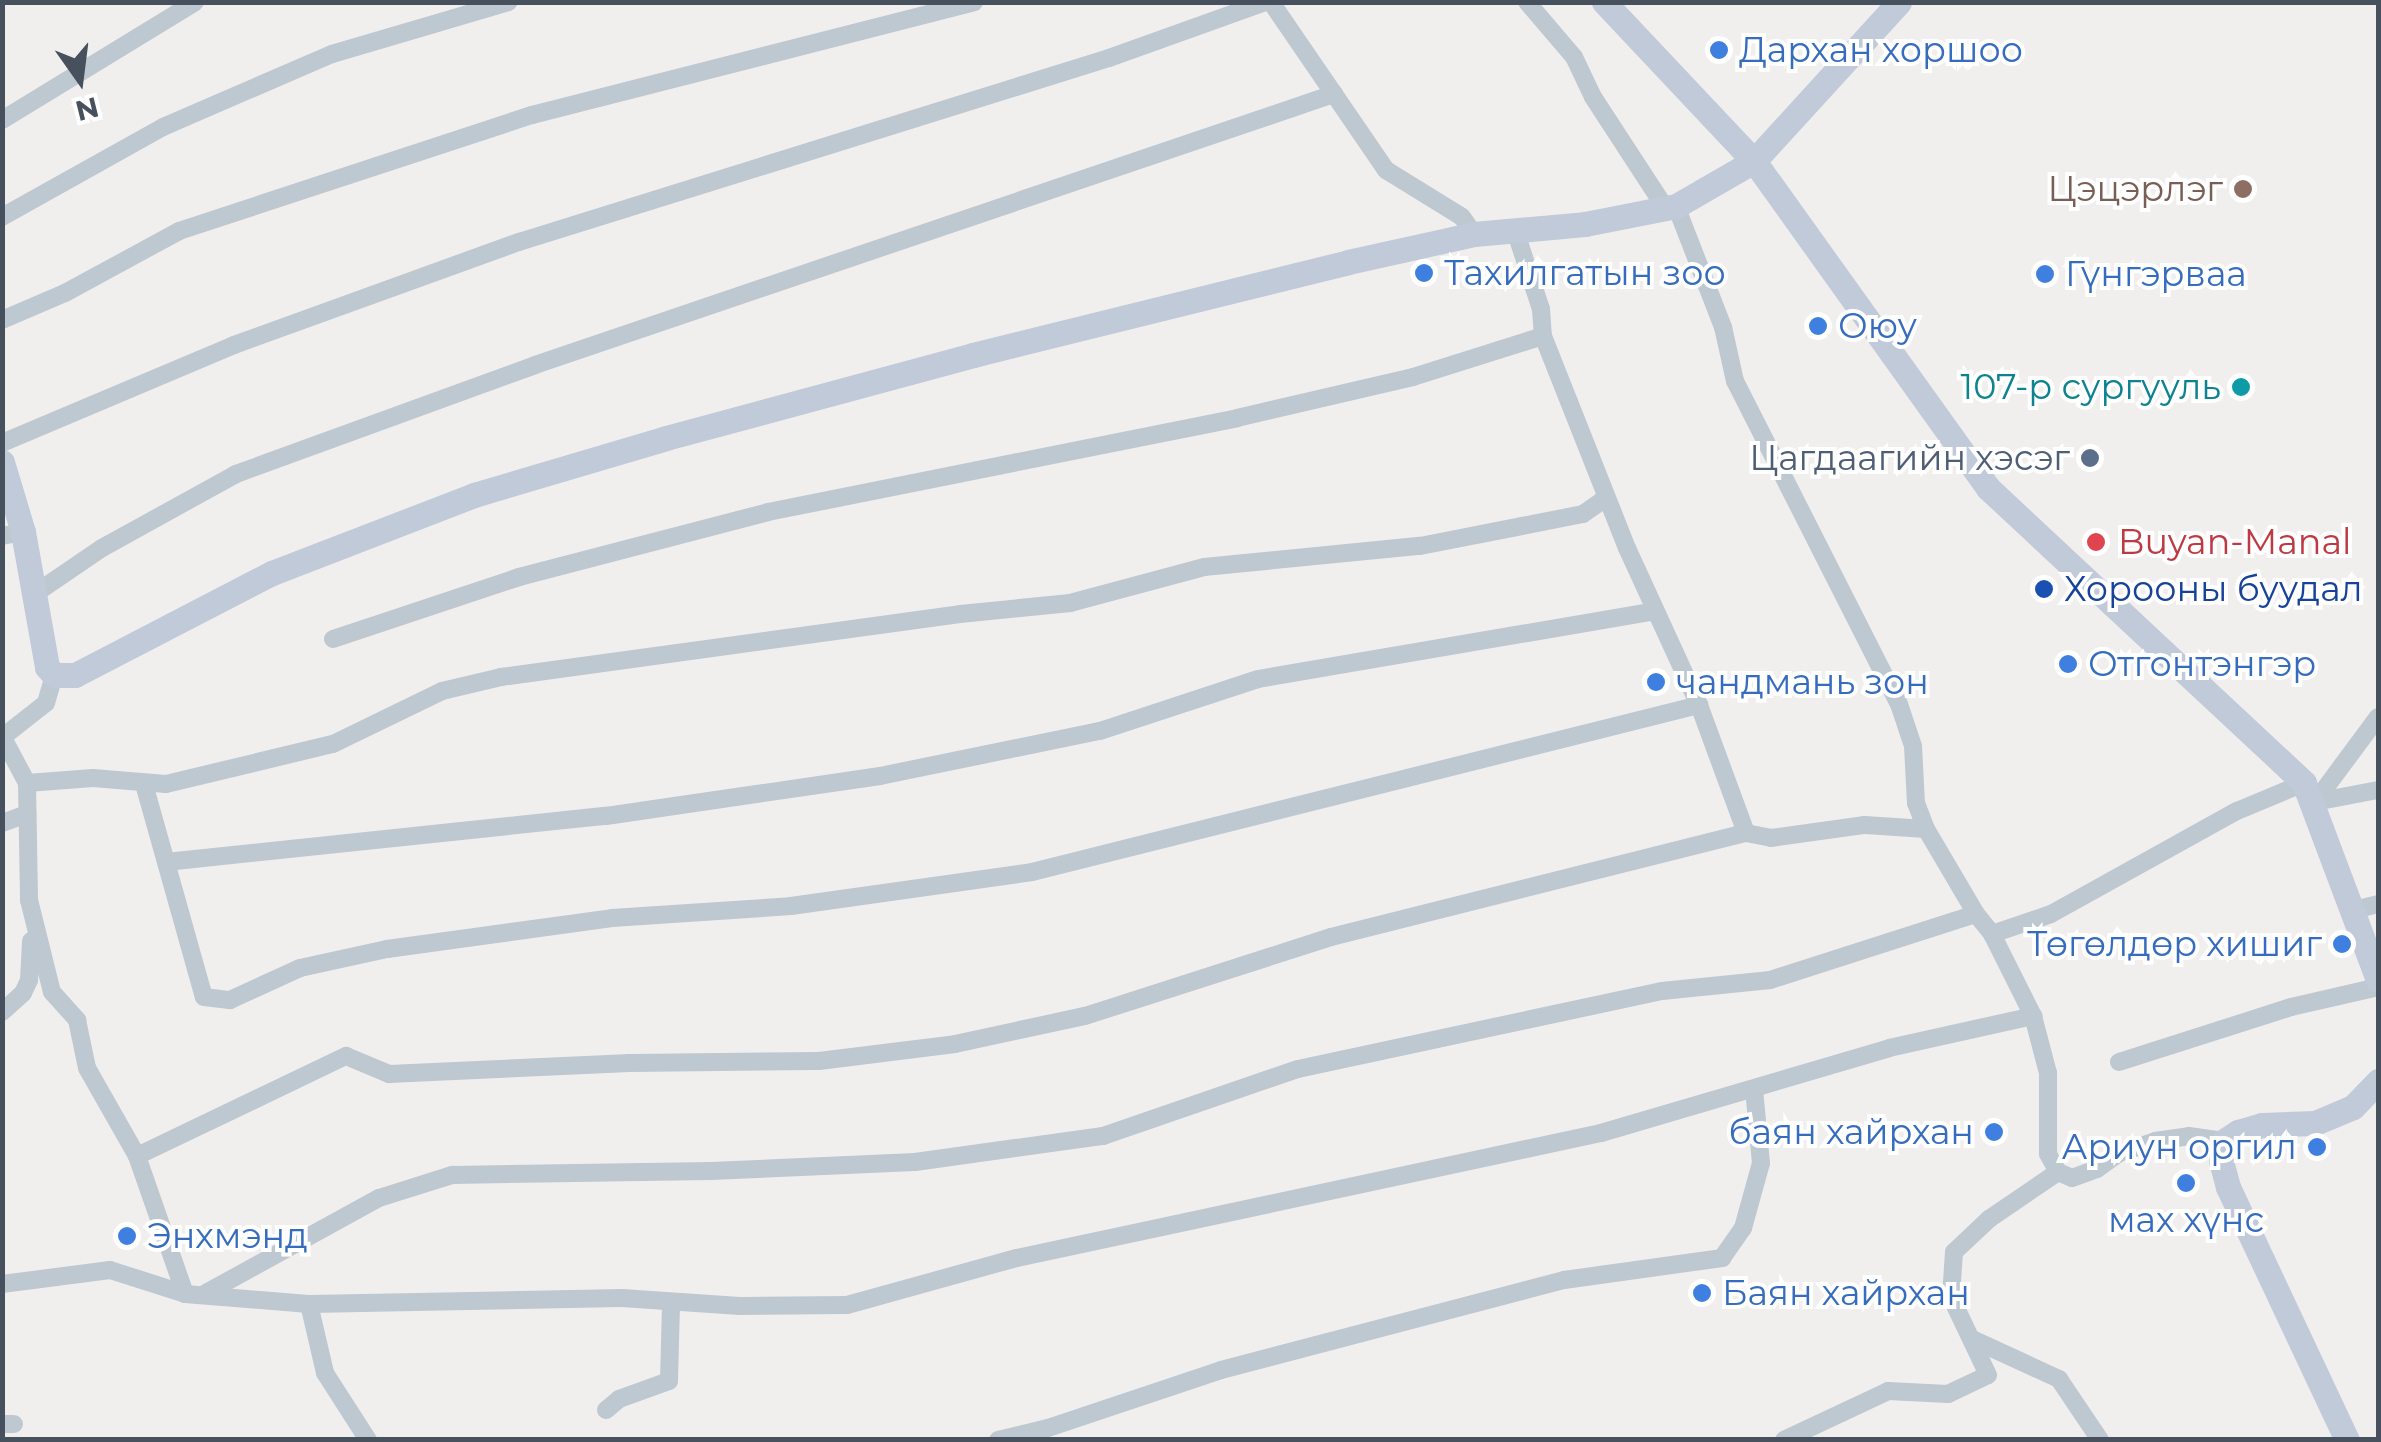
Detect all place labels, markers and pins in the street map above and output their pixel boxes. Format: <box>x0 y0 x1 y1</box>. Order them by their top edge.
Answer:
place label: Дархан хоршоо <box>1739 29 2023 71</box>
marker: Дархан хоршоо <box>1708 39 1730 61</box>
place label: Цэцэрлэг <box>2048 168 2223 210</box>
marker: Цэцэрлэг <box>2232 178 2254 200</box>
place label: Тахилгатын зоо <box>1444 252 1726 294</box>
place label: Гүнгэрваа <box>2065 253 2247 295</box>
marker: Тахилгатын зоо <box>1413 262 1435 284</box>
marker: Гүнгэрваа <box>2034 263 2056 285</box>
place label: Оюу <box>1838 305 1917 347</box>
marker: Оюу <box>1807 315 1829 337</box>
place label: 107-р сургууль <box>1961 366 2221 408</box>
marker: 107-р сургууль <box>2230 376 2252 398</box>
place label: Цагдаагийн хэсэг <box>1749 437 2070 479</box>
marker: Цагдаагийн хэсэг <box>2079 447 2101 469</box>
place label: Buyan-Manal <box>2118 521 2352 563</box>
marker: Buyan-Manal <box>2083 529 2109 555</box>
place label: Хорооны буудал <box>2064 568 2363 610</box>
marker: Хорооны буудал <box>2033 578 2055 600</box>
place label: Отгонтэнгэр <box>2088 643 2316 685</box>
marker: Отгонтэнгэр <box>2057 653 2079 675</box>
place label: чандмань зон <box>1676 661 1929 703</box>
marker: чандмань зон <box>1645 671 1667 693</box>
place label: Төгөлдөр хишиг <box>2027 923 2322 965</box>
marker: Төгөлдөр хишиг <box>2331 933 2353 955</box>
place label: баян хайрхан <box>1729 1111 1974 1153</box>
marker: баян хайрхан <box>1983 1121 2005 1143</box>
place label: Ариун оргил <box>2061 1126 2297 1168</box>
marker: Ариун оргил <box>2306 1136 2328 1158</box>
marker: мах хүнс <box>2175 1172 2197 1194</box>
place label: мах хүнс <box>2108 1199 2264 1241</box>
place label: Энхмэнд <box>147 1215 308 1257</box>
marker: Энхмэнд <box>116 1225 138 1247</box>
place label: Баян хайрхан <box>1722 1272 1970 1314</box>
marker: Баян хайрхан <box>1691 1282 1713 1304</box>

